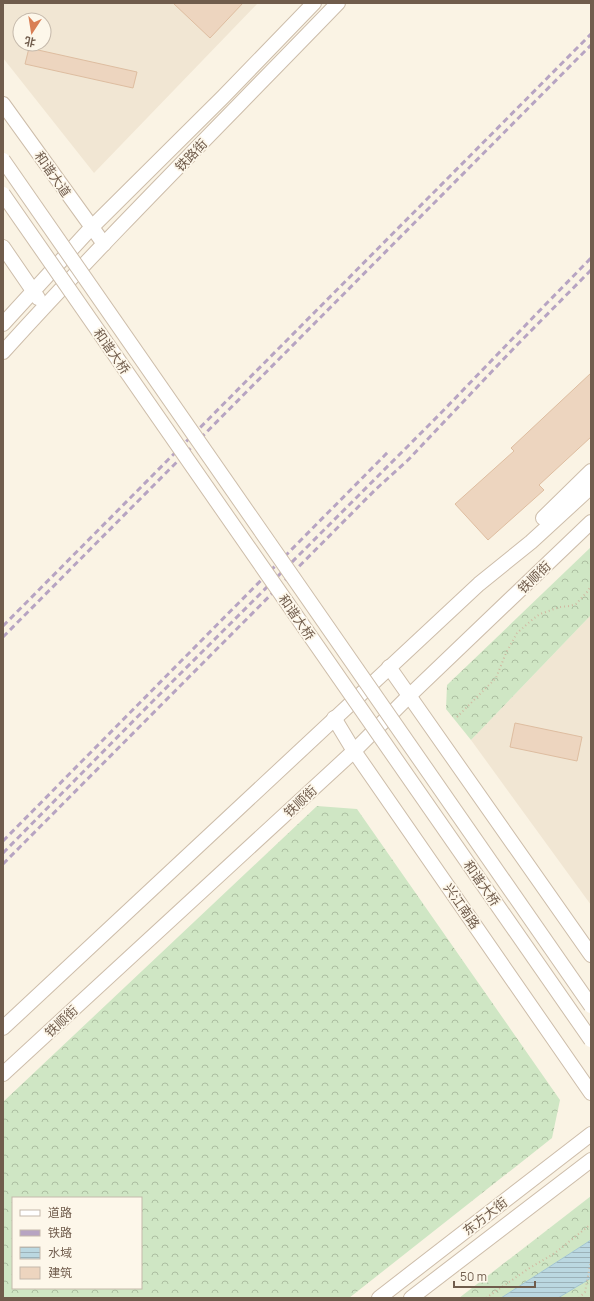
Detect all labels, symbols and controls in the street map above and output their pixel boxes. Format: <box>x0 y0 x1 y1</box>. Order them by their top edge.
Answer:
north arrow <box>12 12 52 52</box>
text: 北 <box>23 34 37 51</box>
street label: 铁路街 <box>171 135 211 175</box>
street label: 和谐大道 <box>31 148 75 200</box>
street label: 和谐大桥 <box>90 325 134 377</box>
street label: 铁顺街 <box>514 557 554 597</box>
street label: 和谐大桥 <box>275 591 319 643</box>
street label: 铁顺街 <box>280 781 320 821</box>
street label: 和谐大桥 <box>460 857 504 909</box>
street label: 兴江南路 <box>440 880 484 932</box>
street label: 铁顺街 <box>41 1001 81 1041</box>
street label: 东方大街 <box>459 1193 511 1239</box>
legend <box>12 1197 142 1289</box>
text: 道路 <box>48 1204 72 1221</box>
text: 铁路 <box>48 1224 72 1241</box>
text: 水域 <box>48 1244 72 1261</box>
scale bar <box>454 1263 535 1289</box>
text: 建筑 <box>48 1264 72 1281</box>
text: 50 m <box>460 1268 487 1285</box>

